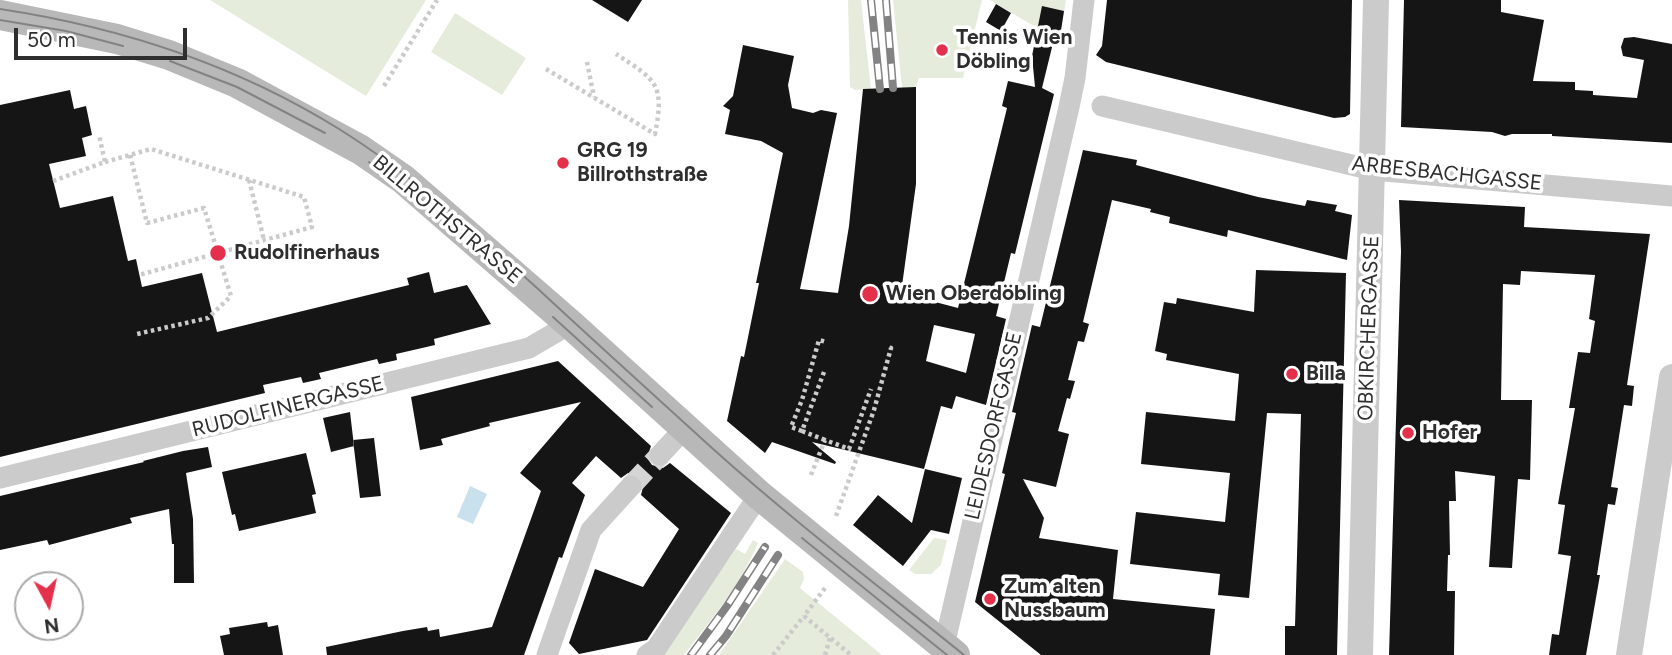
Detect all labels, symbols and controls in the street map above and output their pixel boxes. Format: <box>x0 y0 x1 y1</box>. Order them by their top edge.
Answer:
scale bar <box>18 14 191 58</box>
place label: Tennis Wien Döbling <box>956 25 1072 75</box>
text: 50 m <box>27 27 76 52</box>
marker: Tennis Wien Döbling <box>934 42 950 58</box>
place label: GRG 19 Billrothstraße <box>577 138 708 188</box>
street label: BILLROTHSTRASSE <box>367 150 527 290</box>
street label: ARBESBACHGASSE <box>1351 151 1543 197</box>
marker: GRG 19 Billrothstraße <box>555 155 571 171</box>
street label: OBKIRCHERGASSE <box>1353 235 1385 421</box>
place label: Rudolfinerhaus <box>234 240 379 266</box>
marker: Rudolfinerhaus <box>208 243 228 263</box>
place label: Wien Oberdöbling <box>886 281 1062 307</box>
marker: Wien Oberdöbling <box>860 284 880 304</box>
street label: LEIDESDORFGASSE <box>960 329 1028 523</box>
place label: Billa <box>1306 361 1346 387</box>
marker: Billa <box>1284 366 1300 382</box>
street label: RUDOLFINERGASSE <box>189 371 387 443</box>
place label: Hofer <box>1422 420 1478 446</box>
marker: Hofer <box>1400 425 1416 441</box>
north arrow <box>14 571 84 641</box>
place label: Zum alten Nussbaum <box>1004 574 1106 624</box>
marker: Zum alten Nussbaum <box>982 591 998 607</box>
text: N <box>43 613 61 638</box>

